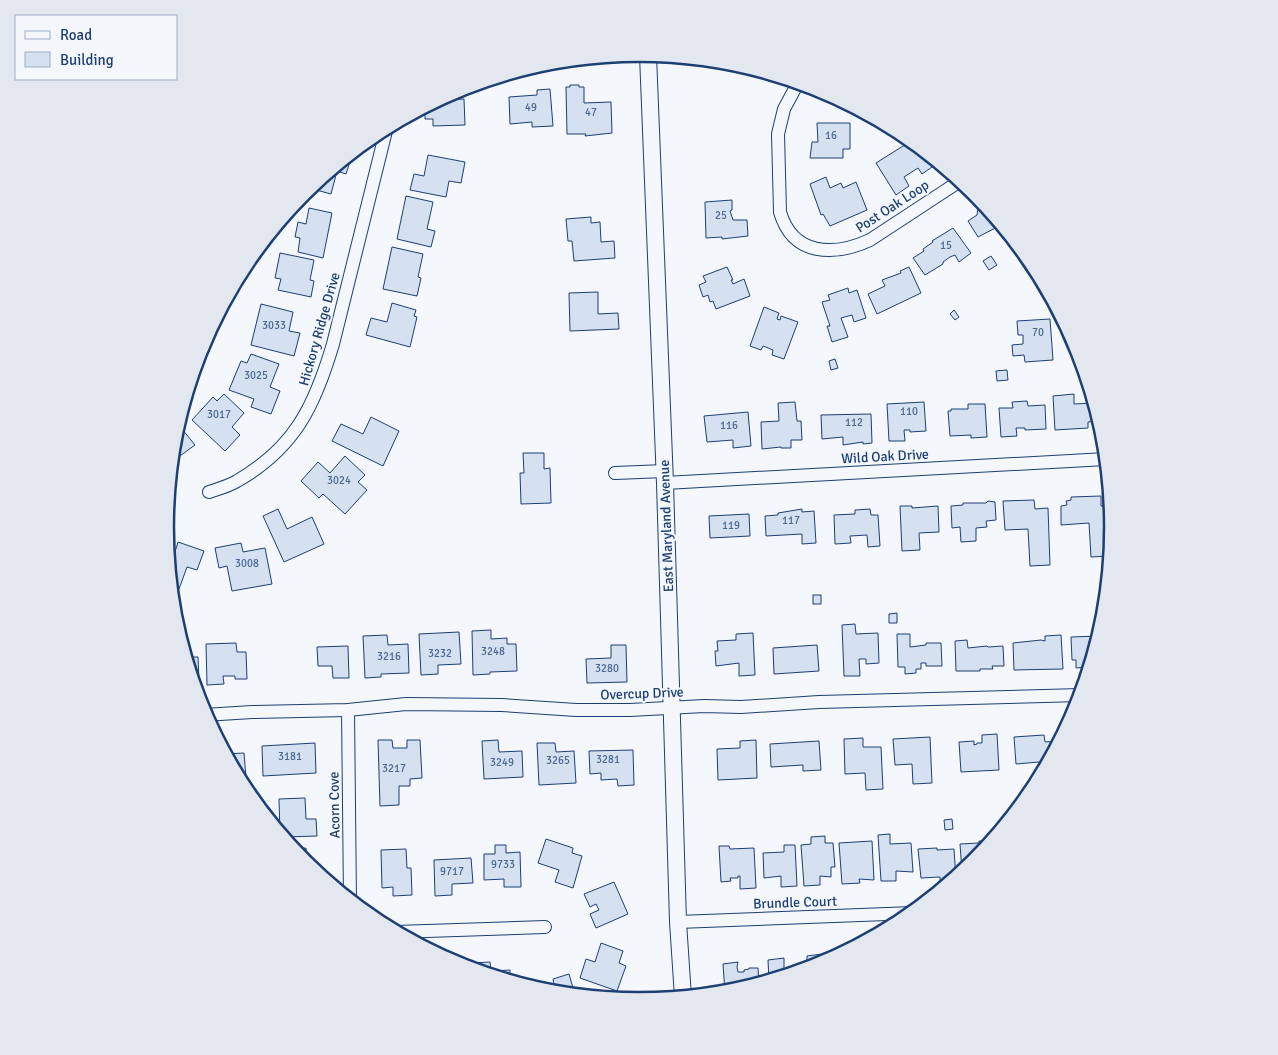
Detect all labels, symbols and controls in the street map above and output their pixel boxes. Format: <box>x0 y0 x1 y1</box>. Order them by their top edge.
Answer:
legend <box>15 15 178 80</box>
text: Road <box>60 26 92 44</box>
text: Building <box>60 51 114 69</box>
house number: 49 <box>525 101 537 114</box>
house number: 47 <box>585 106 597 119</box>
house number: 16 <box>825 129 837 142</box>
street label: Post Oak Loop <box>852 176 932 236</box>
house number: 25 <box>715 209 727 222</box>
house number: 15 <box>940 239 952 252</box>
street label: Hickory Ridge Drive <box>295 270 344 388</box>
house number: 3033 <box>262 319 286 332</box>
house number: 70 <box>1032 326 1044 339</box>
house number: 3025 <box>244 369 268 382</box>
house number: 110 <box>900 405 918 418</box>
house number: 3017 <box>207 408 231 421</box>
house number: 112 <box>845 416 863 429</box>
house number: 116 <box>720 419 738 432</box>
street label: Wild Oak Drive <box>841 446 929 467</box>
street label: East Maryland Avenue <box>656 459 677 593</box>
house number: 3024 <box>327 474 351 487</box>
house number: 117 <box>782 514 800 527</box>
house number: 119 <box>722 519 740 532</box>
house number: 3008 <box>235 557 259 570</box>
house number: 3248 <box>481 645 505 658</box>
house number: 3232 <box>428 647 452 660</box>
house number: 3216 <box>377 650 401 663</box>
house number: 3280 <box>595 662 619 675</box>
street label: Overcup Drive <box>600 684 684 703</box>
house number: 3181 <box>278 750 302 763</box>
house number: 3281 <box>596 753 620 766</box>
house number: 3265 <box>546 754 570 767</box>
house number: 3249 <box>490 756 514 769</box>
house number: 3217 <box>382 762 406 775</box>
street label: Acorn Cove <box>325 771 344 839</box>
house number: 9733 <box>491 858 515 871</box>
house number: 9717 <box>440 865 464 878</box>
street label: Brundle Court <box>753 893 837 912</box>

